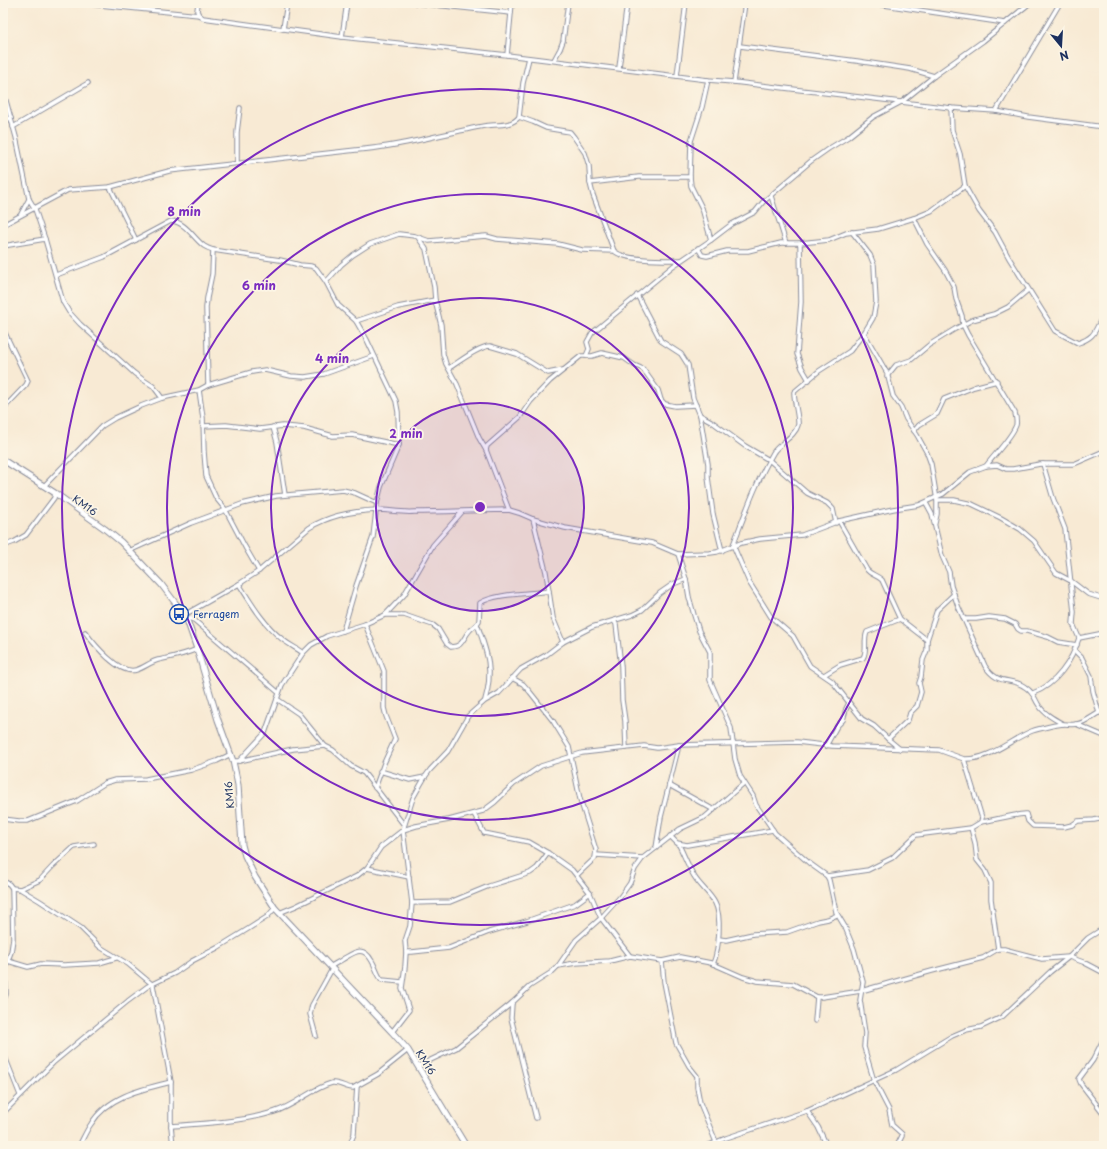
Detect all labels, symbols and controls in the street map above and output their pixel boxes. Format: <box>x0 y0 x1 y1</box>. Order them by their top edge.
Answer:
north arrow <box>1041 26 1081 66</box>
text: N <box>1057 47 1071 66</box>
text: 8 min <box>167 202 201 220</box>
text: 6 min <box>242 276 276 294</box>
text: 4 min <box>315 349 349 367</box>
text: 2 min <box>389 424 423 442</box>
street label: KM16 <box>70 491 101 519</box>
centre of rings <box>473 500 487 514</box>
bus stop icon: Ferragem <box>168 603 190 625</box>
place label: Ferragem <box>193 606 239 621</box>
street label: KM16 <box>220 781 237 809</box>
street label: KM16 <box>413 1046 440 1077</box>

